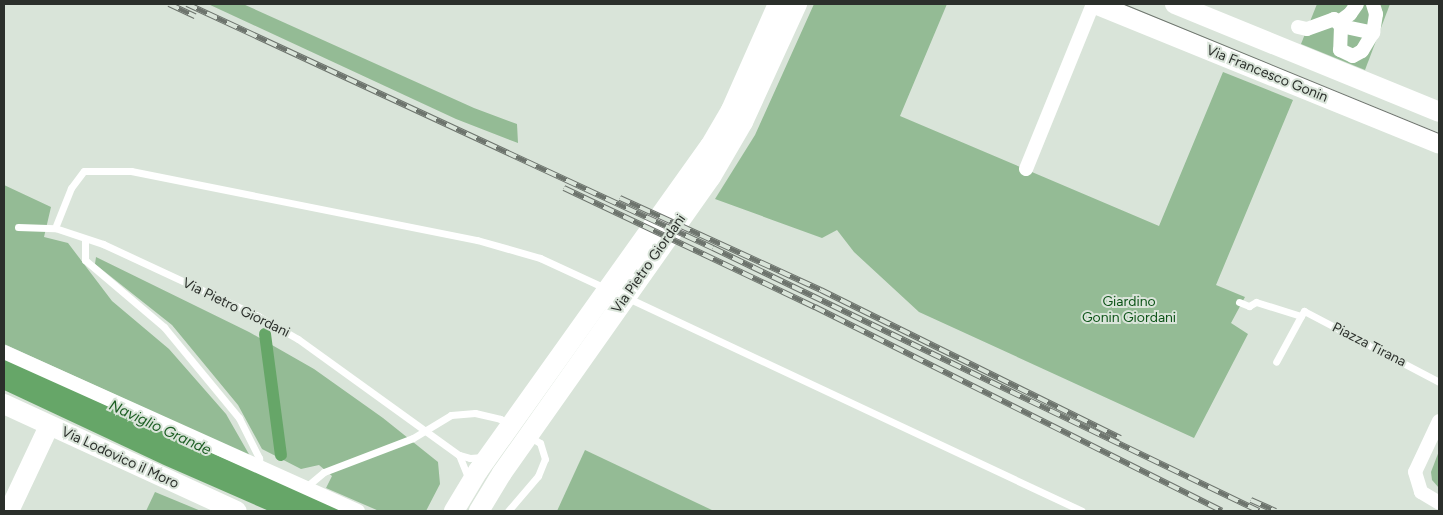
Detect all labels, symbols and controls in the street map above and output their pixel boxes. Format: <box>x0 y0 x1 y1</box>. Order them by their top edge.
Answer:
street label: Via Francesco Gonin <box>1204 42 1330 106</box>
street label: Via Pietro Giordani <box>608 211 690 317</box>
street label: Via Pietro Giordani <box>180 275 292 341</box>
park label: Giardino Gonin Giordani <box>1082 294 1176 326</box>
street label: Piazza Tirana <box>1329 319 1409 371</box>
water label: Naviglio Grande <box>106 397 214 459</box>
street label: Via Lodovico il Moro <box>59 423 181 493</box>

